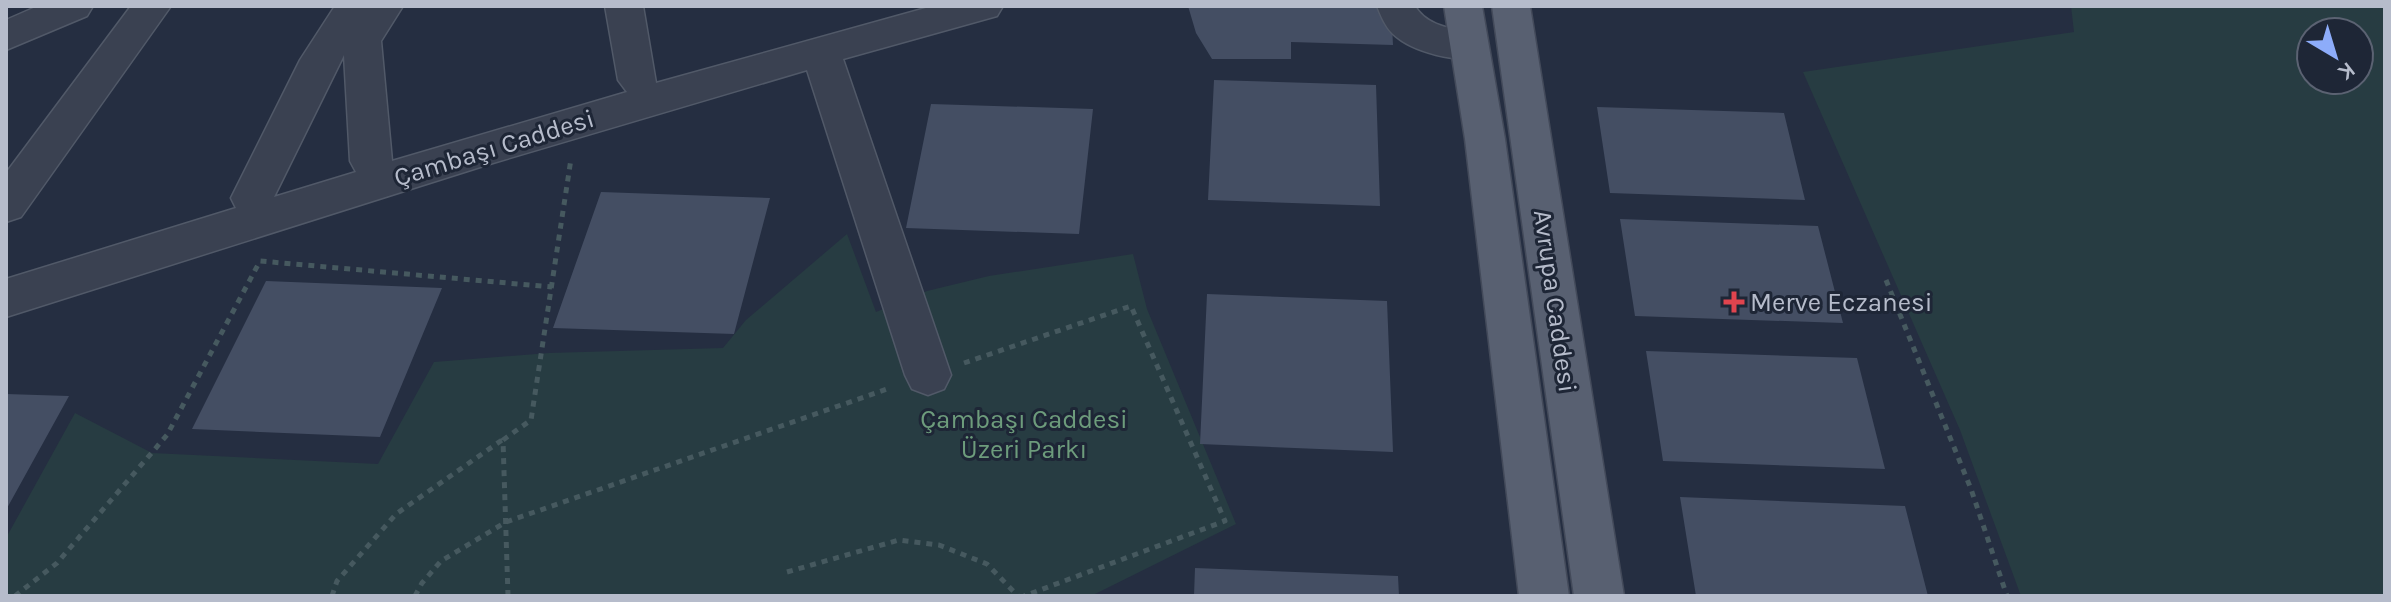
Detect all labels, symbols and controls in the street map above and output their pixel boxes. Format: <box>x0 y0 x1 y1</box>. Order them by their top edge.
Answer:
north arrow <box>2295 16 2375 96</box>
text: K <box>2333 56 2360 86</box>
street label: Çambaşı Caddesi <box>390 103 598 193</box>
street label: Avrupa Caddesi <box>1527 208 1583 394</box>
place label: Merve Eczanesi <box>1750 287 1933 318</box>
marker: Merve Eczanesi <box>1725 293 1743 311</box>
park label: Çambaşı Caddesi Üzeri Parkı <box>920 404 1128 465</box>

